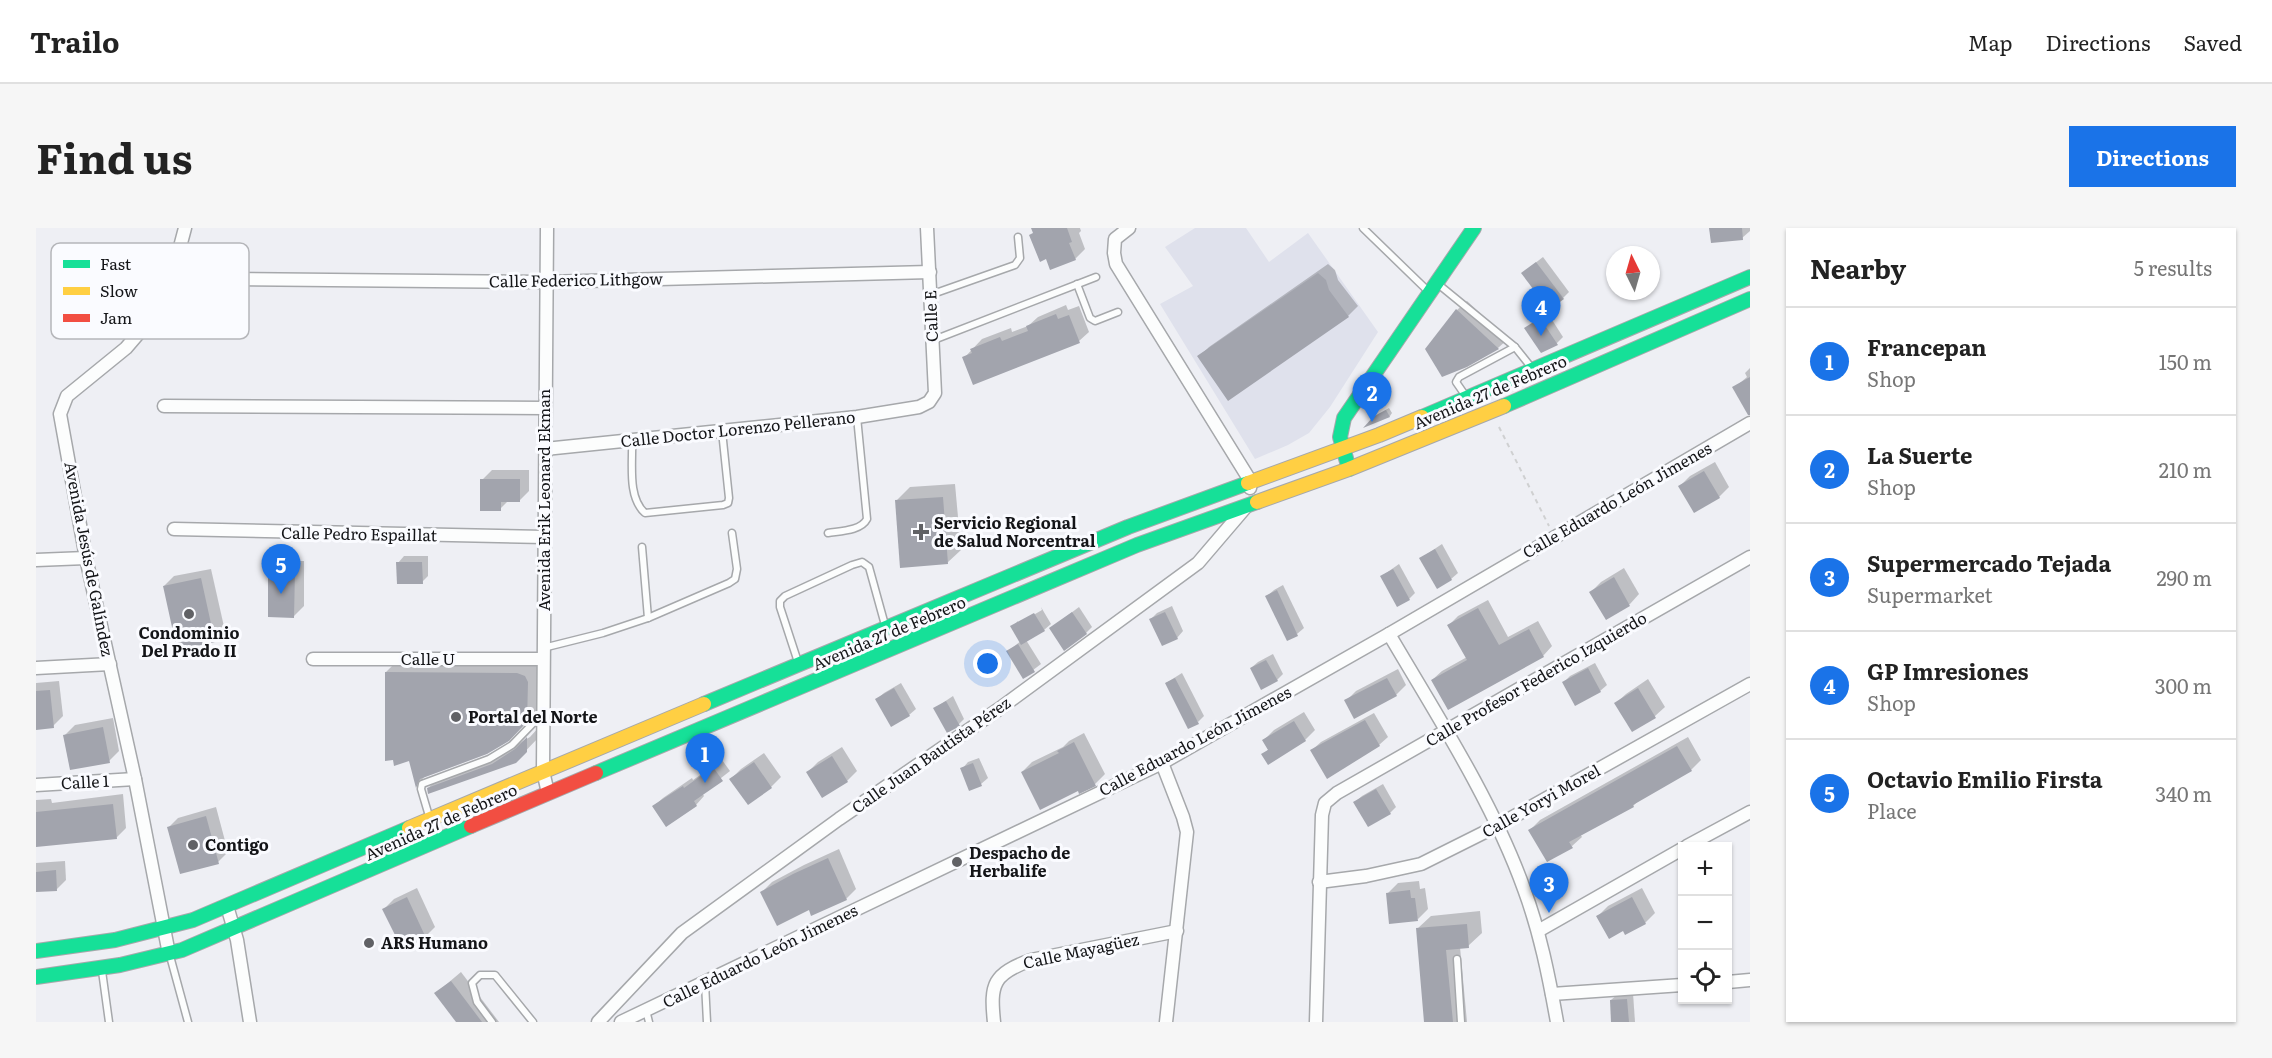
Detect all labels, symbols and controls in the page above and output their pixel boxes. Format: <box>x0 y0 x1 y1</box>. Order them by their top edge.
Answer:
text: Trailo <box>30 20 119 62</box>
text: Map <box>1968 26 2013 57</box>
text: Directions <box>2046 26 2151 57</box>
text: Saved <box>2184 26 2242 57</box>
text: Find us <box>36 125 193 187</box>
button: Directions <box>2069 126 2236 187</box>
legend <box>51 243 249 339</box>
north arrow <box>1606 246 1660 300</box>
text: Nearby <box>1810 248 1906 287</box>
text: Fast <box>100 251 132 275</box>
text: 5 results <box>2134 252 2212 282</box>
street label: Calle Federico Lithgow <box>489 265 663 293</box>
text: Slow <box>100 278 138 302</box>
pin: 4 <box>1522 286 1560 336</box>
street label: Calle E <box>917 290 943 342</box>
text: Jam <box>100 305 133 329</box>
text: Francepan <box>1867 330 1987 363</box>
text: 1 <box>1825 346 1834 376</box>
text: 150 m <box>2159 346 2212 376</box>
street label: Avenida 27 de Febrero <box>1409 348 1570 434</box>
text: Shop <box>1867 363 1916 393</box>
pin: 2 <box>1352 372 1392 422</box>
street label: Avenida Erik Leonard Ekman <box>531 388 555 611</box>
street label: Calle Doctor Lorenzo Pellerano <box>619 404 856 452</box>
street label: Calle Eduardo León Jimenes <box>1518 435 1715 563</box>
text: La Suerte <box>1867 438 1973 471</box>
text: 2 <box>1824 454 1835 484</box>
text: 210 m <box>2159 454 2212 484</box>
street label: Avenida Jesús de Galíndez <box>59 459 121 658</box>
text: Shop <box>1867 471 1916 501</box>
place label: Servicio Regional de Salud Norcentral <box>934 510 1096 552</box>
street label: Calle Pedro Espaillat <box>281 520 438 546</box>
marker: Servicio Regional de Salud Norcentral <box>912 523 930 541</box>
pin: 5 <box>262 544 300 594</box>
text: Supermercado Tejada <box>1867 546 2111 579</box>
text: 3 <box>1824 562 1835 592</box>
text: 290 m <box>2156 562 2212 592</box>
text: Supermarket <box>1867 579 1993 609</box>
street label: Avenida 27 de Febrero <box>808 589 969 675</box>
street label: Calle Profesor Federico Izquierdo <box>1420 605 1651 751</box>
marker: Condominio Del Prado II <box>182 607 196 621</box>
place label: Condominio Del Prado II <box>139 620 240 662</box>
street label: Calle U <box>401 646 455 670</box>
your location <box>973 649 1002 678</box>
text: GP Imresiones <box>1867 654 2028 687</box>
text: 4 <box>1823 670 1836 700</box>
text: 300 m <box>2155 670 2212 700</box>
street label: Calle Eduardo León Jimenes <box>1094 679 1295 801</box>
text: Shop <box>1867 687 1916 717</box>
street label: Calle Juan Bautista Pérez <box>846 690 1015 818</box>
place label: Portal del Norte <box>468 704 598 728</box>
marker: Portal del Norte <box>449 710 463 724</box>
pin: 1 <box>686 734 724 783</box>
street label: Calle Yoryi Morel <box>1477 758 1604 843</box>
text: Octavio Emilio Firsta <box>1867 762 2103 795</box>
street label: Calle 1 <box>60 768 110 794</box>
street label: Avenida 27 de Febrero <box>361 777 521 865</box>
text: 5 <box>1824 778 1835 808</box>
text: 340 m <box>2155 778 2212 808</box>
text: Place <box>1867 795 1917 825</box>
place label: Contigo <box>205 832 269 856</box>
marker: Contigo <box>186 838 200 852</box>
place label: Despacho de Herbalife <box>969 840 1070 882</box>
map controls <box>1678 842 1732 1004</box>
button: + <box>1678 842 1732 896</box>
marker: Despacho de Herbalife <box>950 855 964 869</box>
pin: 3 <box>1530 864 1568 913</box>
button: − <box>1678 896 1732 950</box>
street label: Calle Eduardo León Jimenes <box>658 897 861 1013</box>
street label: Calle Mayagüez <box>1021 926 1141 974</box>
place label: ARS Humano <box>381 930 488 954</box>
marker: ARS Humano <box>362 936 376 950</box>
button: locate <box>1678 950 1732 1004</box>

